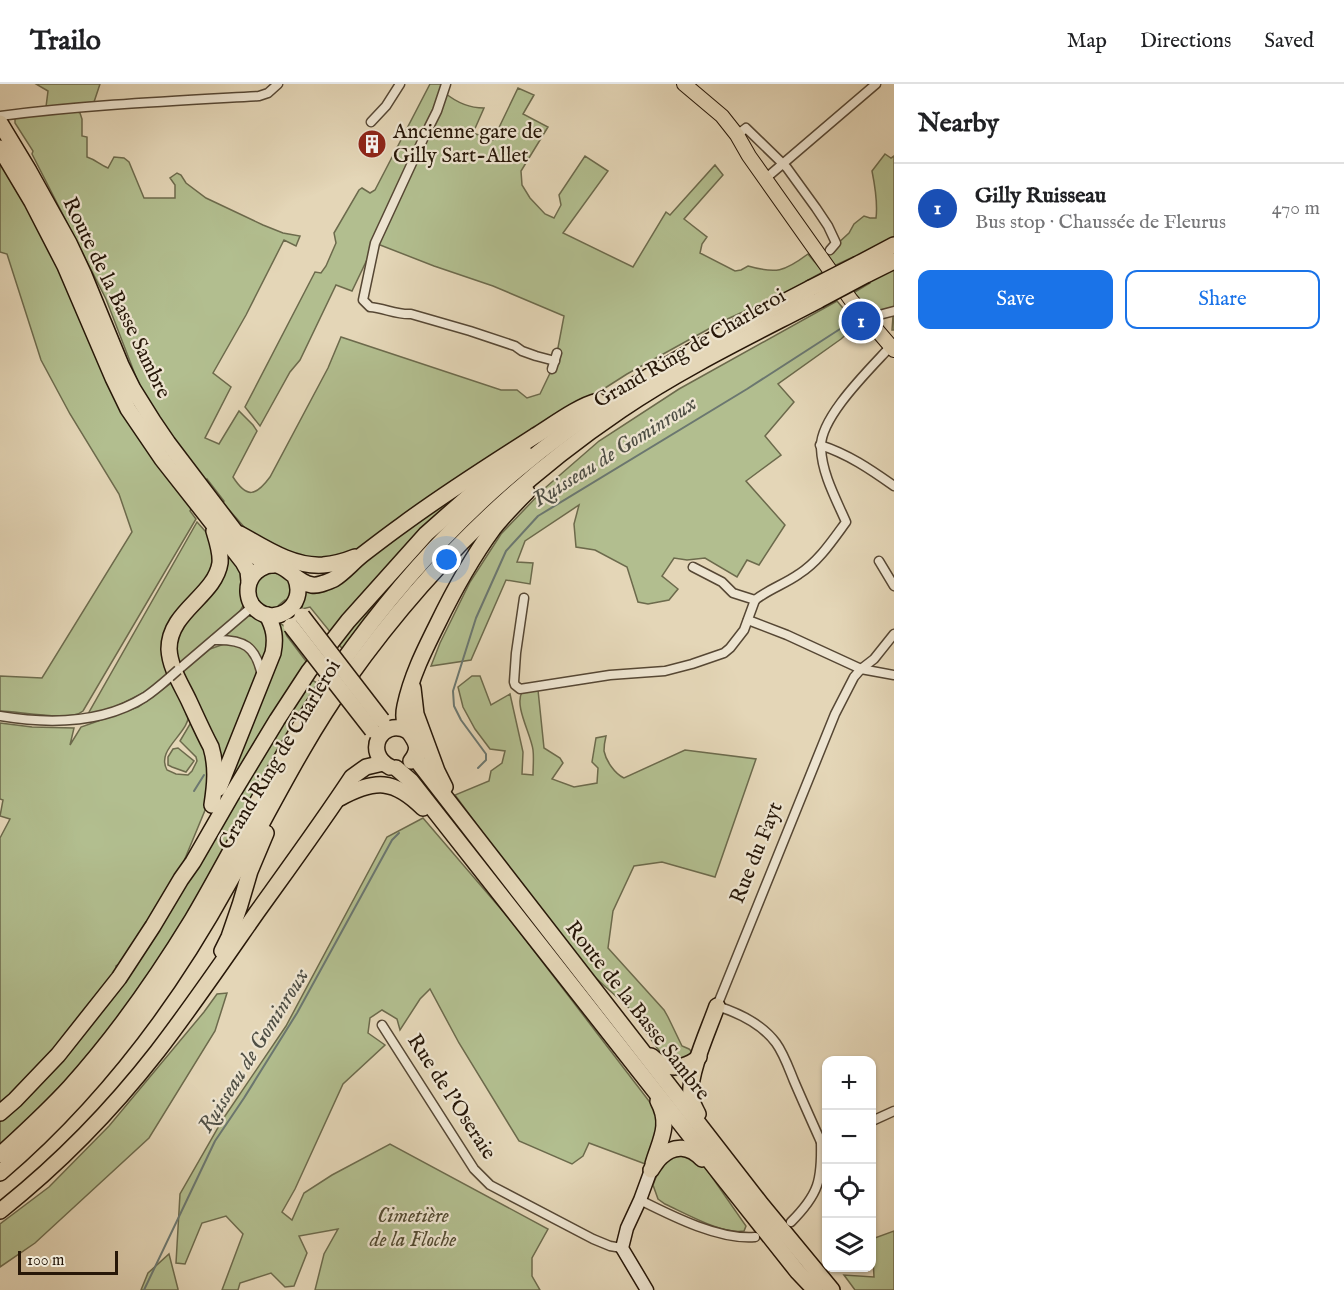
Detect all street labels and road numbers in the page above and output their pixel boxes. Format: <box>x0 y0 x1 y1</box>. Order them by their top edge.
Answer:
street label: Route de la Basse Sambre <box>55 193 177 403</box>
street label: Grand Ring de Charleroi <box>589 283 791 415</box>
street label: Grand Ring de Charleroi <box>212 655 348 855</box>
street label: Rue du Fayt <box>724 798 790 908</box>
street label: Route de la Basse Sambre <box>558 916 716 1107</box>
street label: Rue de l'Oseraie <box>400 1029 502 1165</box>

